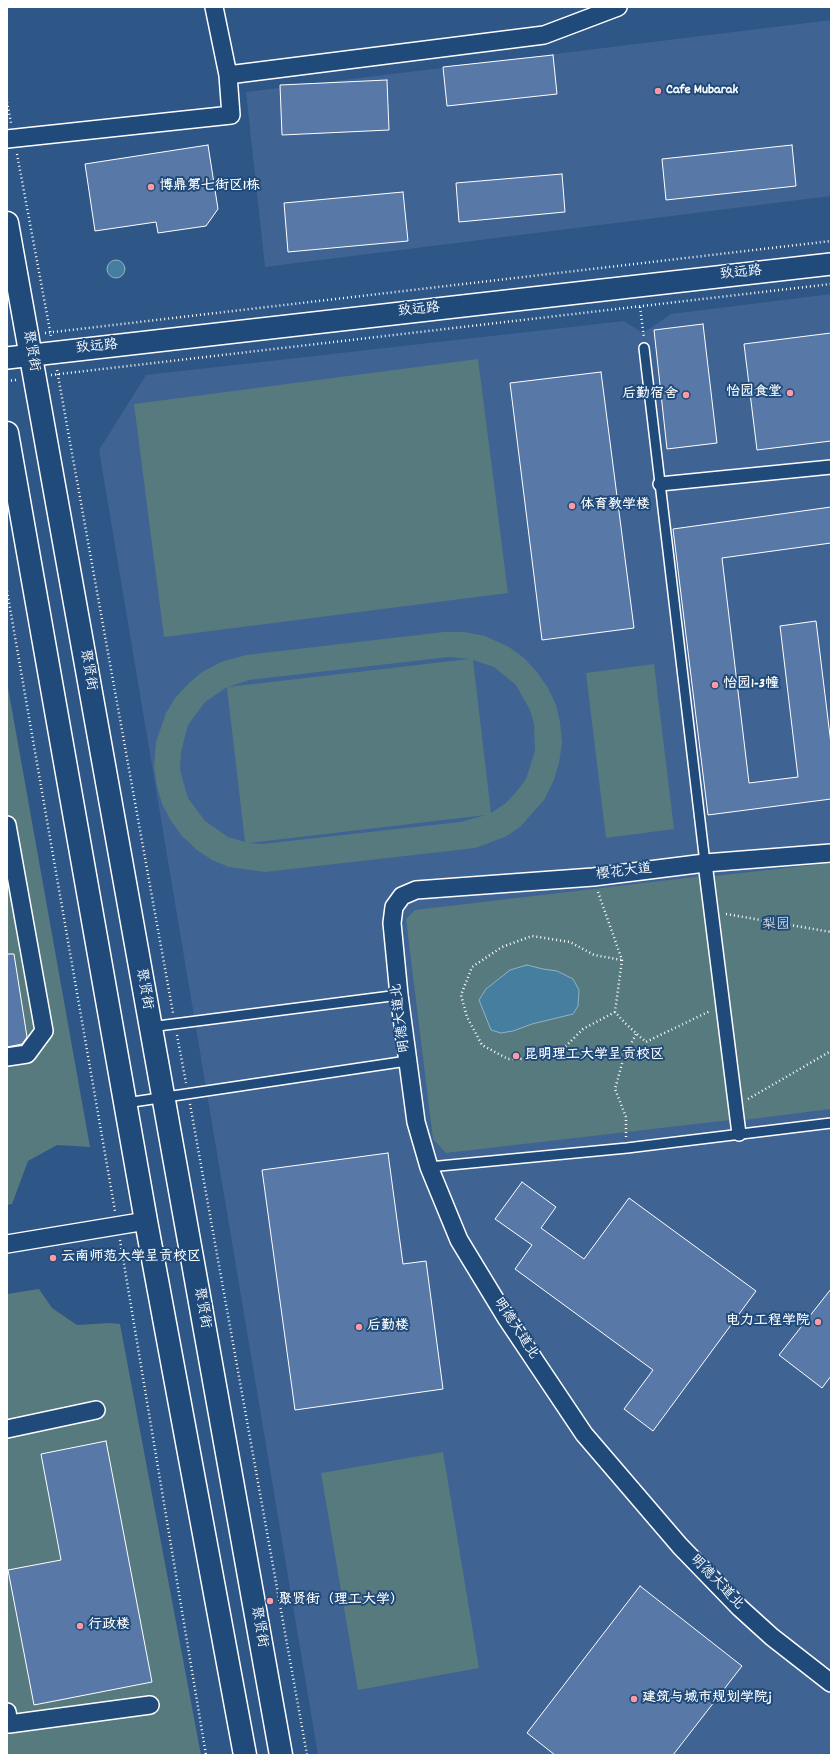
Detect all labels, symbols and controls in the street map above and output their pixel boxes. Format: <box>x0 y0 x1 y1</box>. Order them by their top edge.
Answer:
place label: Cafe Mubarak <box>666 83 738 99</box>
marker: Cafe Mubarak <box>653 86 663 96</box>
place label: 博鼎第七街区1栋 <box>159 179 260 195</box>
marker: 博鼎第七街区1栋 <box>146 182 156 192</box>
street label: 致远路 <box>719 263 763 285</box>
street label: 致远路 <box>397 300 441 322</box>
street label: 聚贤街 <box>18 329 42 373</box>
street label: 致远路 <box>75 337 119 359</box>
place label: 怡园食堂 <box>726 385 782 401</box>
place label: 后勤宿舍 <box>622 387 678 403</box>
marker: 怡园食堂 <box>785 388 795 398</box>
marker: 后勤宿舍 <box>681 390 691 400</box>
place label: 体育教学楼 <box>580 498 650 514</box>
marker: 体育教学楼 <box>567 501 577 511</box>
street label: 聚贤街 <box>75 648 99 692</box>
place label: 怡园1-3幢 <box>723 677 779 693</box>
marker: 怡园1-3幢 <box>710 680 720 690</box>
street label: 樱花大道 <box>595 861 653 885</box>
park label: 梨园 <box>762 918 790 934</box>
street label: 聚贤街 <box>131 967 155 1011</box>
street label: 明德大道北 <box>389 982 415 1054</box>
place label: 昆明理工大学呈贡校区 <box>524 1048 664 1064</box>
marker: 昆明理工大学呈贡校区 <box>511 1051 521 1061</box>
place label: 云南师范大学呈贡校区 <box>61 1250 201 1266</box>
marker: 云南师范大学呈贡校区 <box>48 1253 58 1263</box>
street label: 聚贤街 <box>189 1286 213 1330</box>
street label: 明德大道北 <box>489 1295 541 1363</box>
place label: 电力工程学院 <box>726 1314 810 1330</box>
marker: 电力工程学院 <box>813 1317 823 1327</box>
place label: 后勤楼 <box>367 1319 409 1335</box>
marker: 后勤楼 <box>354 1322 364 1332</box>
street label: 明德大道北 <box>686 1552 746 1614</box>
place label: 聚贤街（理工大学） <box>278 1593 404 1609</box>
marker: 聚贤街（理工大学） <box>265 1596 275 1606</box>
street label: 聚贤街 <box>246 1605 270 1649</box>
place label: 行政楼 <box>88 1618 130 1634</box>
marker: 行政楼 <box>75 1621 85 1631</box>
place label: 建筑与城市规划学院j <box>642 1691 772 1707</box>
marker: 建筑与城市规划学院j <box>629 1694 639 1704</box>

